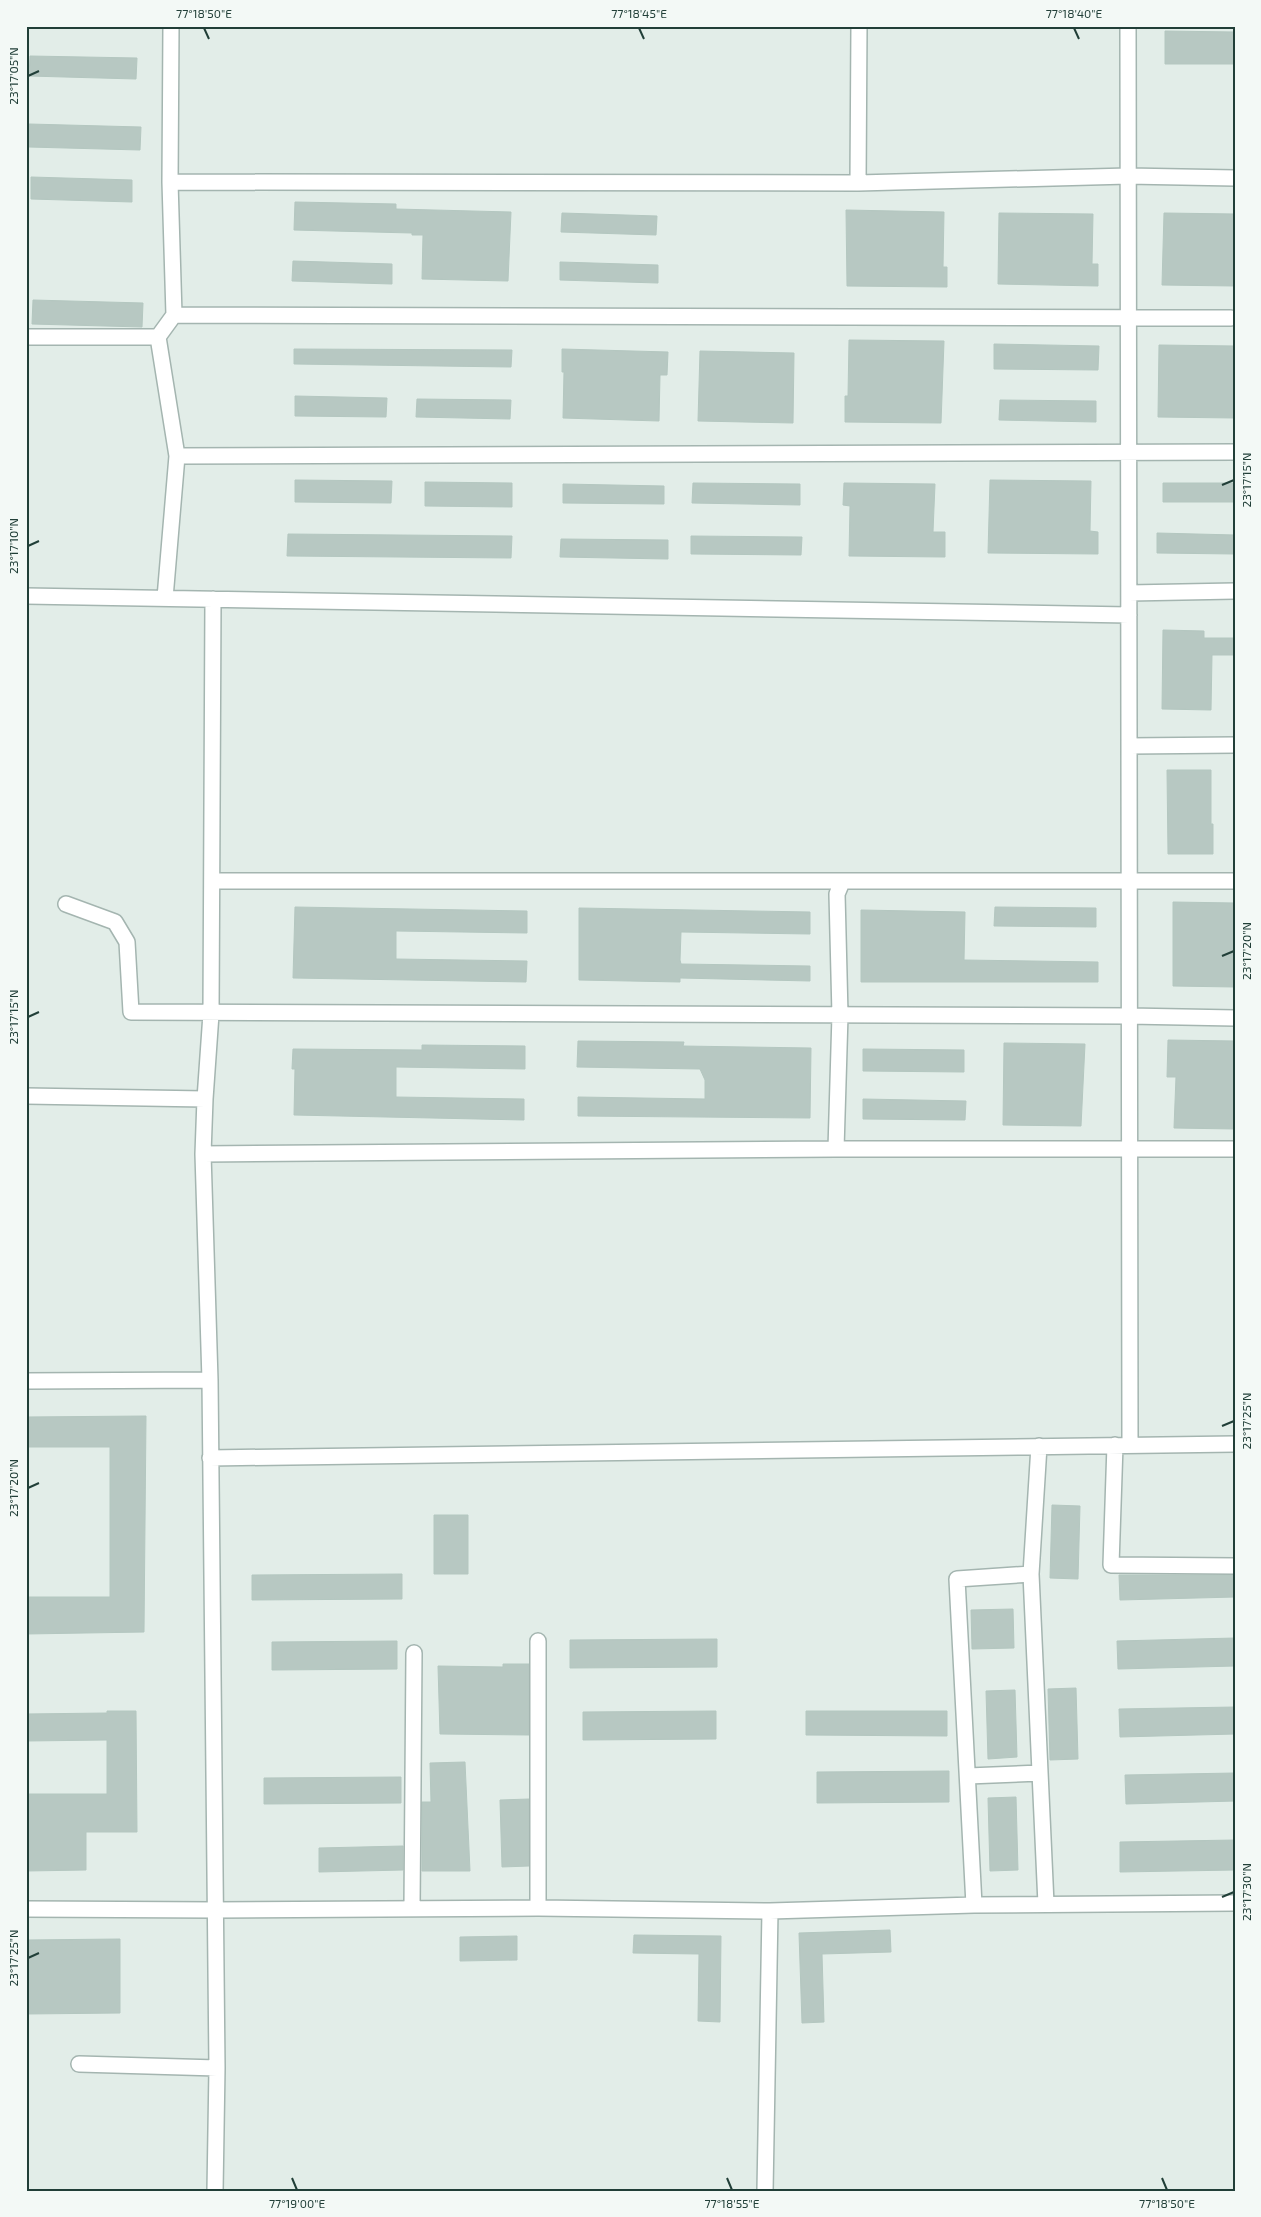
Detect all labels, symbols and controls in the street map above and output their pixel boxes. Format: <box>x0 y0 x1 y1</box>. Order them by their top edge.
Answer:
text: 77°18'50"E <box>176 6 232 20</box>
text: 77°18'45"E <box>611 6 667 20</box>
text: 77°18'40"E <box>1046 6 1103 20</box>
text: 23°17'05"N <box>6 47 20 105</box>
text: 23°17'15"N <box>1239 452 1253 508</box>
text: 23°17'10"N <box>6 518 20 574</box>
text: 23°17'20"N <box>1239 922 1253 980</box>
text: 23°17'15"N <box>6 989 20 1045</box>
text: 23°17'25"N <box>1239 1392 1253 1450</box>
text: 23°17'20"N <box>6 1459 20 1517</box>
text: 23°17'30"N <box>1239 1863 1253 1921</box>
text: 23°17'25"N <box>6 1929 20 1987</box>
text: 77°19'00"E <box>269 2196 325 2210</box>
text: 77°18'55"E <box>704 2196 760 2210</box>
text: 77°18'50"E <box>1139 2196 1195 2210</box>

